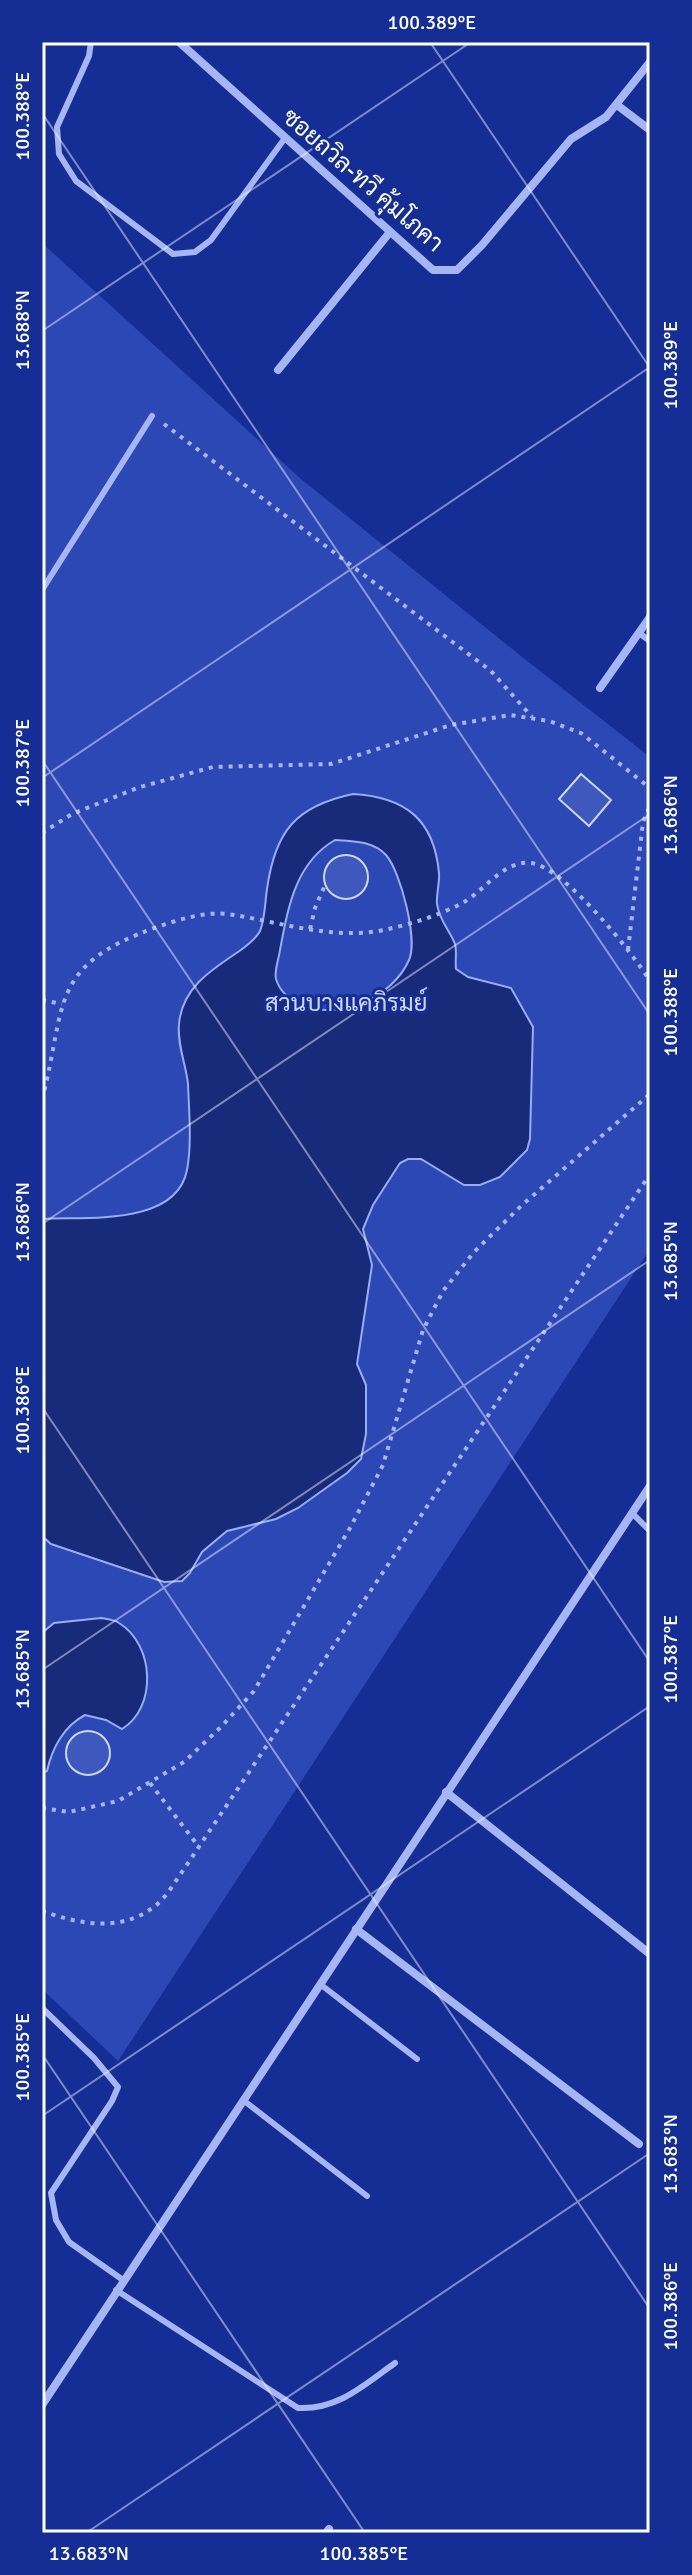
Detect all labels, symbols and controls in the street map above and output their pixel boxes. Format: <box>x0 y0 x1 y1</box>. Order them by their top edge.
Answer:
text: 100.389°E <box>388 10 476 35</box>
text: 100.388°E <box>10 72 35 160</box>
street label: ซอยถวิล-ทวี คุ้มโภคา <box>276 101 450 259</box>
text: 13.688°N <box>10 290 35 370</box>
text: 100.389°E <box>658 321 683 409</box>
text: 100.387°E <box>10 719 35 807</box>
text: 13.686°N <box>658 775 683 855</box>
text: 100.388°E <box>658 968 683 1056</box>
park label: สวนบางแคภิรมย์ <box>265 987 427 1018</box>
text: 13.686°N <box>10 1182 35 1262</box>
text: 13.685°N <box>658 1221 683 1301</box>
text: 100.386°E <box>10 1366 35 1454</box>
text: 100.387°E <box>658 1615 683 1703</box>
text: 13.685°N <box>10 1629 35 1709</box>
text: 100.385°E <box>10 2013 35 2101</box>
text: 13.683°N <box>658 2114 683 2194</box>
text: 100.386°E <box>658 2262 683 2350</box>
text: 13.683°N <box>49 2541 129 2566</box>
text: 100.385°E <box>320 2541 408 2566</box>

